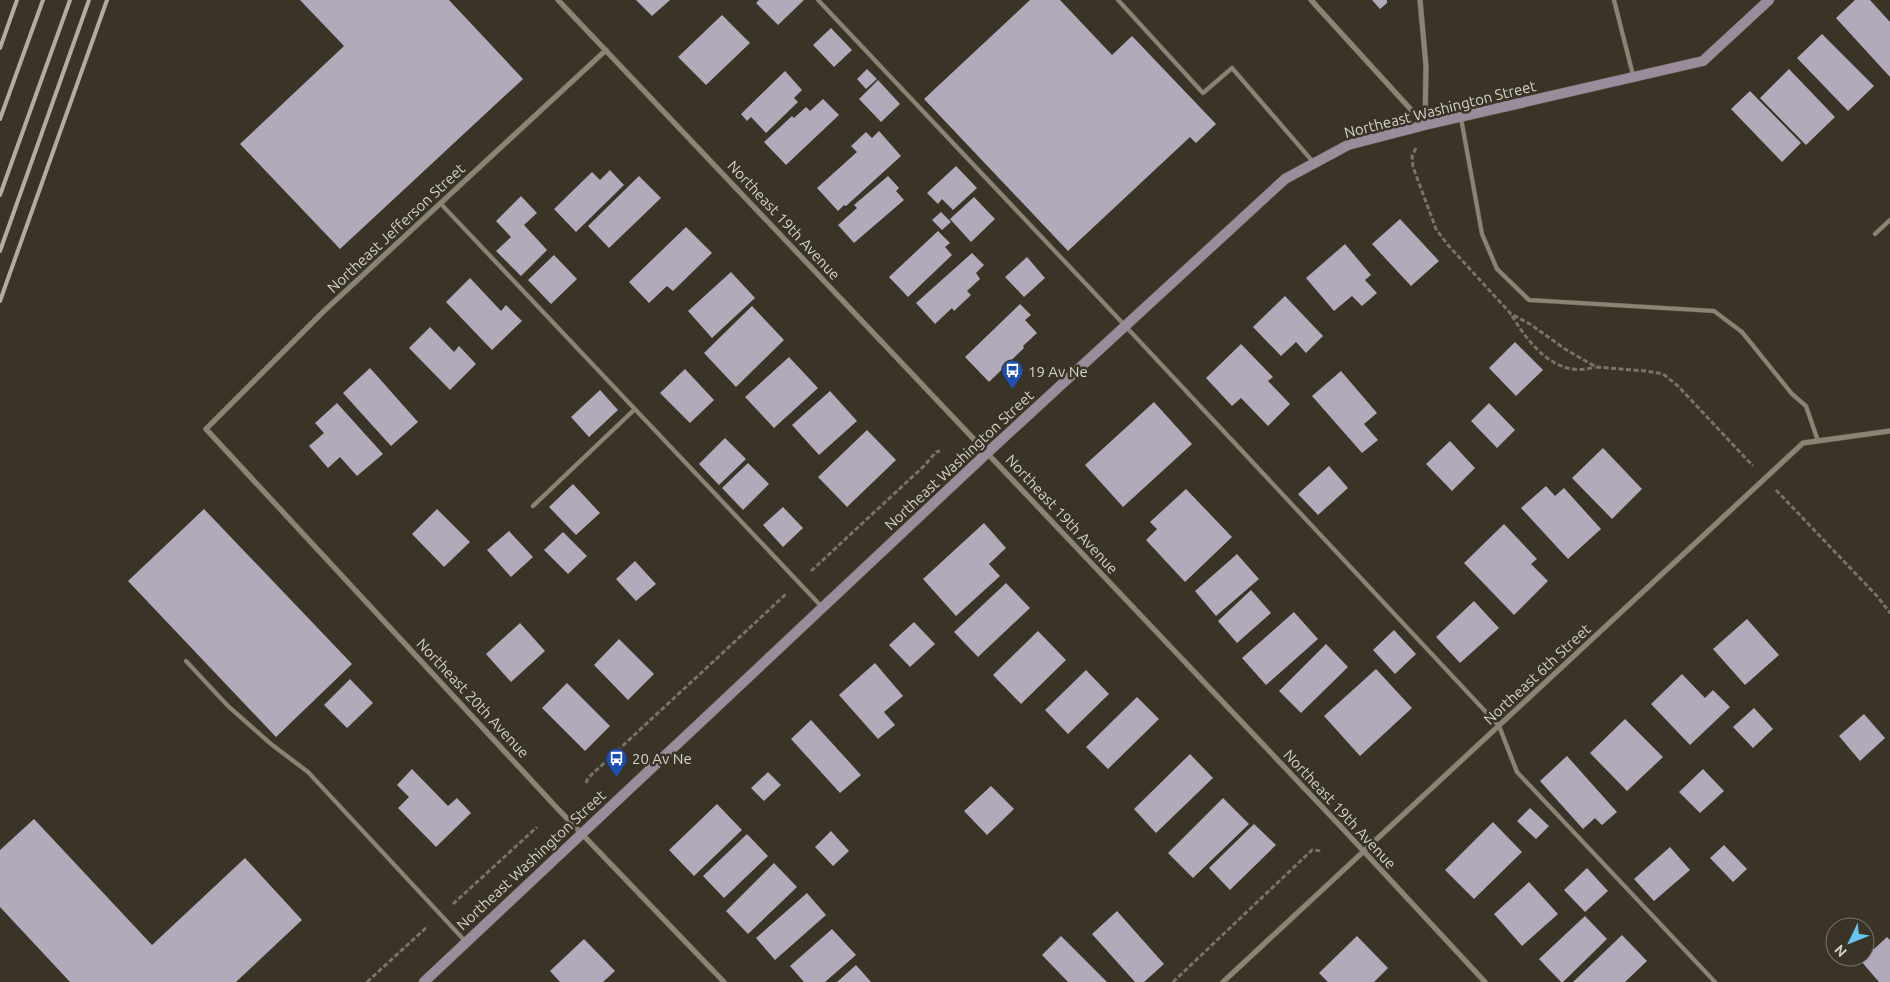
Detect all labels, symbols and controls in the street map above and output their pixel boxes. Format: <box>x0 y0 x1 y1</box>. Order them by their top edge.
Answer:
street label: Northeast Washington Street <box>1342 77 1538 141</box>
street label: Northeast 19th Avenue <box>724 157 844 283</box>
street label: Northeast Jefferson Street <box>324 160 468 296</box>
bus stop icon: 19 Av Ne <box>1000 359 1024 390</box>
place label: 19 Av Ne <box>1028 363 1088 380</box>
street label: Northeast Washington Street <box>881 386 1037 533</box>
street label: Northeast 19th Avenue <box>1002 451 1122 577</box>
street label: Northeast 6th Street <box>1480 620 1594 728</box>
street label: Northeast 20th Avenue <box>413 635 533 761</box>
bus stop icon: 20 Av Ne <box>604 746 628 777</box>
street label: Northeast 19th Avenue <box>1280 746 1400 872</box>
place label: 20 Av Ne <box>632 750 692 767</box>
street label: Northeast Washington Street <box>453 786 609 933</box>
north arrow <box>1825 917 1875 967</box>
text: N <box>1831 942 1850 960</box>

